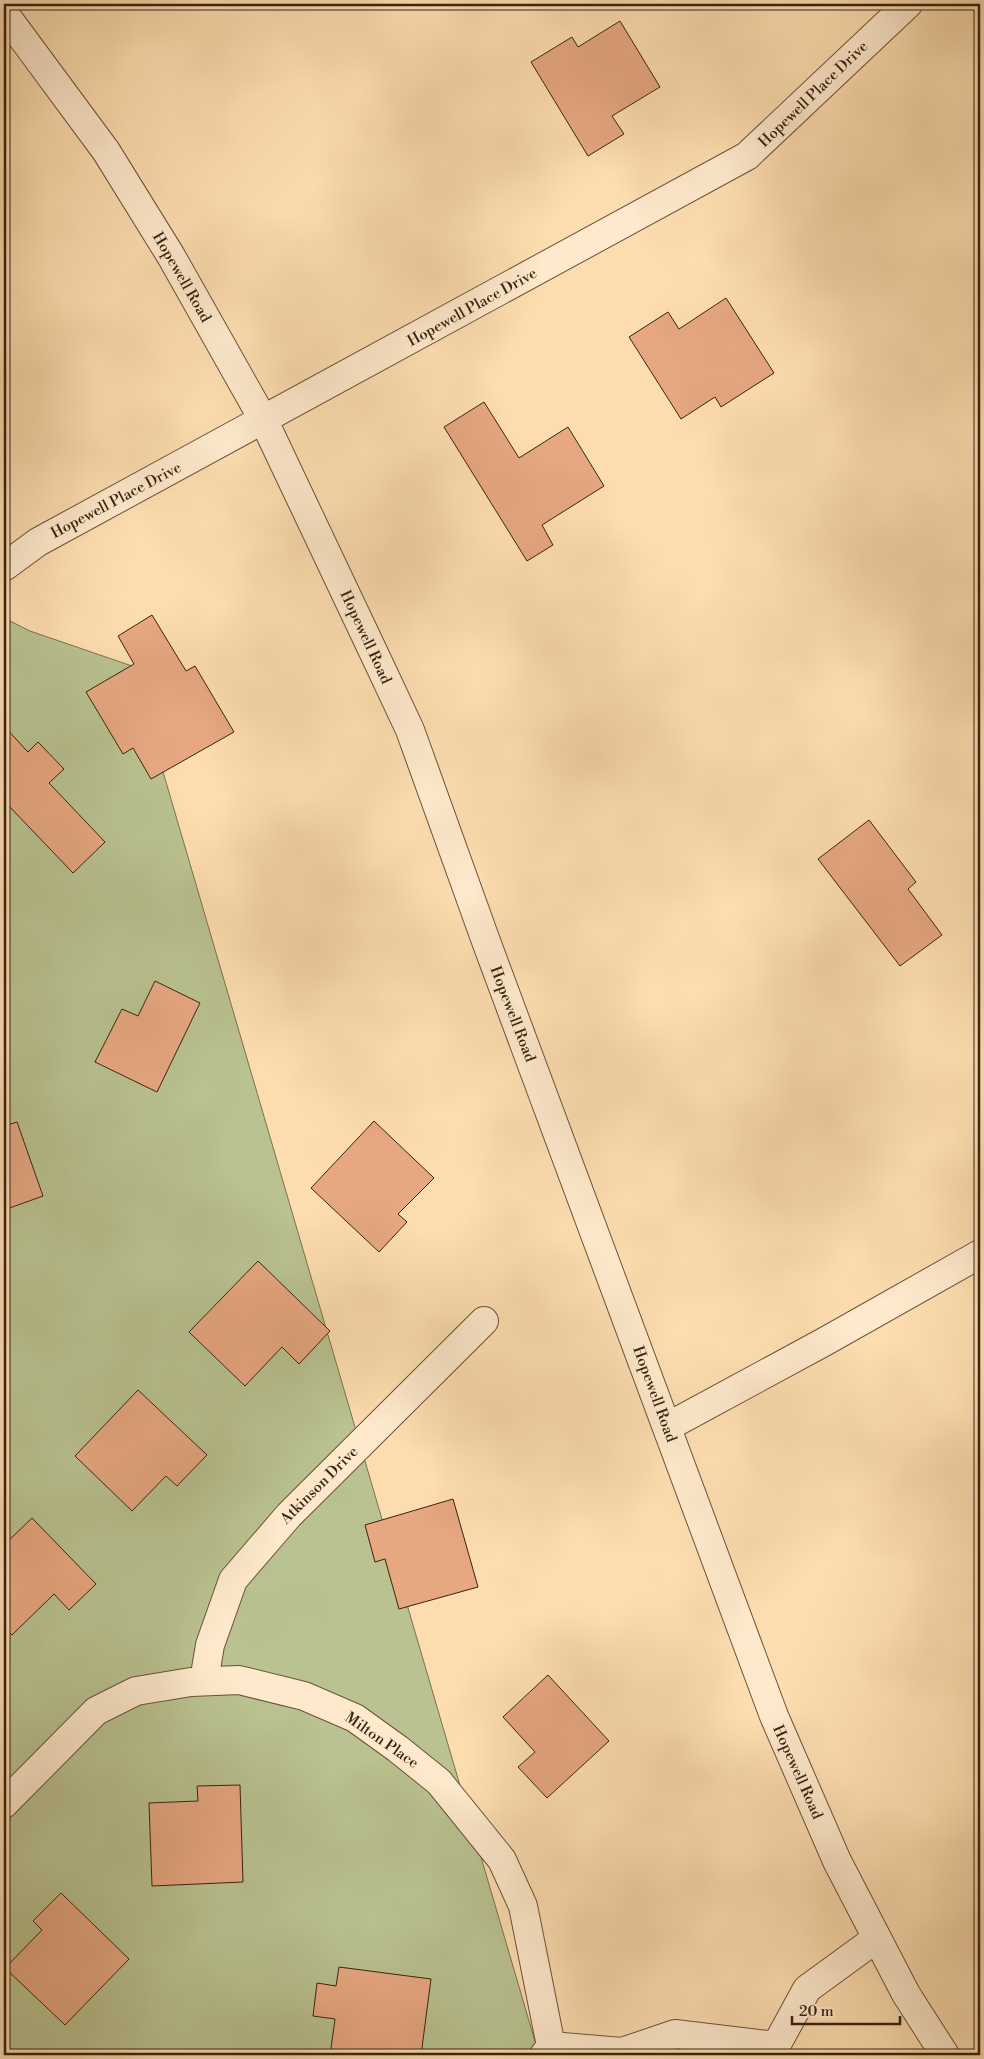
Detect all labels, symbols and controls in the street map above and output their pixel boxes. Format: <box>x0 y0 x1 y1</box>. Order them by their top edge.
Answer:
street label: Hopewell Place Drive <box>755 37 872 152</box>
street label: Hopewell Road <box>148 229 215 326</box>
street label: Hopewell Place Drive <box>404 264 540 351</box>
street label: Hopewell Place Drive <box>48 458 185 543</box>
street label: Hopewell Road <box>336 587 396 688</box>
street label: Hopewell Road <box>486 964 540 1065</box>
street label: Hopewell Road <box>628 1343 681 1445</box>
street label: Atkinson Drive <box>276 1442 362 1529</box>
street label: Milton Place <box>341 1708 422 1773</box>
street label: Hopewell Road <box>768 1722 827 1823</box>
scale bar <box>792 1994 899 2026</box>
text: 20 m <box>799 2002 834 2021</box>

